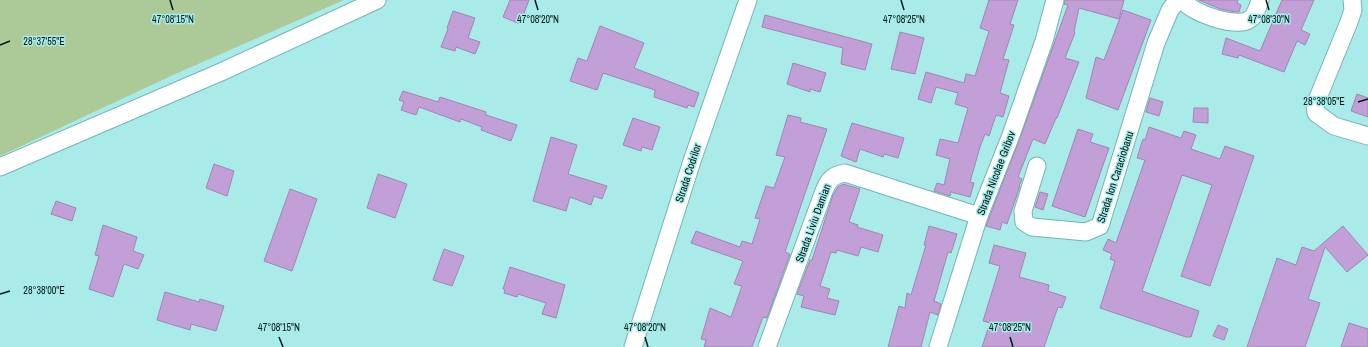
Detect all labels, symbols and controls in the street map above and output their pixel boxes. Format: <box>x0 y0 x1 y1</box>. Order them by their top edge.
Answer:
text: 47°08'15"N <box>152 13 194 26</box>
text: 47°08'20"N <box>517 13 559 26</box>
text: 47°08'25"N <box>883 13 925 26</box>
text: 47°08'30"N <box>1248 13 1290 26</box>
text: 28°37'55"E <box>23 35 65 48</box>
text: 28°38'05"E <box>1303 95 1345 108</box>
street label: Strada Nicolae Gribov <box>973 128 1019 217</box>
street label: Strada Ion Caraciobanu <box>1094 129 1136 225</box>
street label: Strada Codrilor <box>672 142 704 204</box>
street label: Strada Liviu Damian <box>792 182 834 264</box>
text: 28°38'00"E <box>23 284 65 297</box>
text: 47°08'15"N <box>258 321 300 334</box>
text: 47°08'20"N <box>624 321 666 334</box>
text: 47°08'25"N <box>989 321 1031 334</box>

